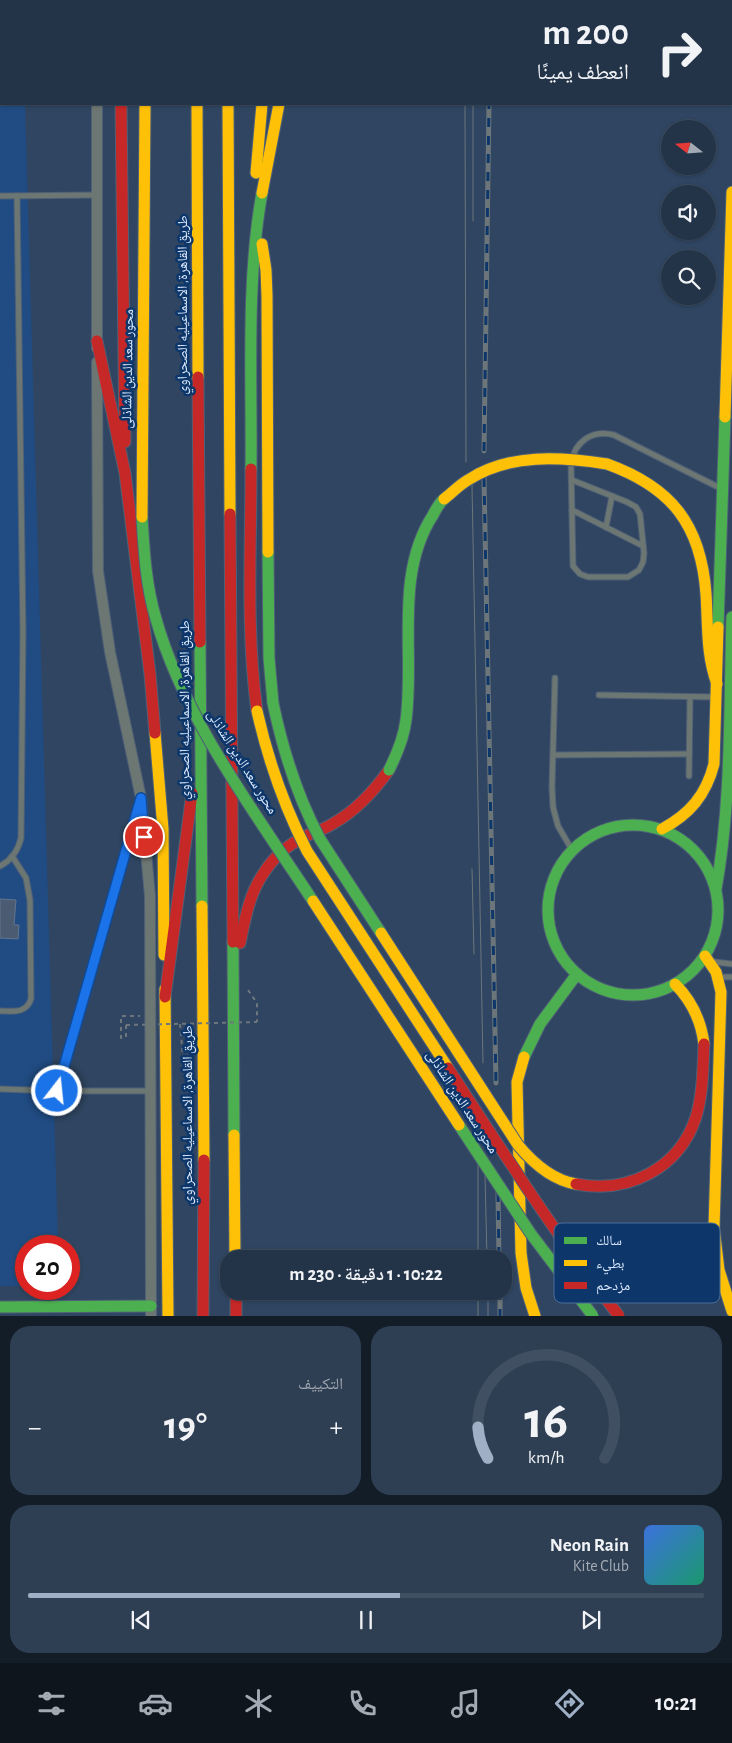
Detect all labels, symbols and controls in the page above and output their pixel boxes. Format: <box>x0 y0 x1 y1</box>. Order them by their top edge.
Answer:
text: 200 m <box>542 16 629 51</box>
icon: right <box>647 20 712 85</box>
text: انعطف يمينًا <box>537 61 629 83</box>
north arrow <box>661 120 716 175</box>
map controls <box>661 120 716 305</box>
button: sound <box>661 185 716 240</box>
street label: طريق القاهرة, الاسماعيليه الصحراوي <box>176 215 194 395</box>
button: search <box>661 250 716 305</box>
street label: محور سعد الدين الشاذلى <box>120 309 137 429</box>
street label: طريق القاهرة, الاسماعيليه الصحراوي <box>178 620 196 800</box>
street label: محور سعد الدين الشاذلى <box>204 708 280 817</box>
pin <box>123 816 165 858</box>
icon: arrive <box>130 823 158 851</box>
street label: طريق القاهرة, الاسماعيليه الصحراوي <box>181 1025 199 1205</box>
street label: محور سعد الدين الشاذلى <box>423 1048 500 1157</box>
position arrow <box>30 1064 82 1116</box>
legend <box>554 1223 720 1303</box>
text: سالك <box>596 1234 622 1248</box>
speed limit sign: 20 <box>15 1235 80 1300</box>
text: بطيء <box>596 1257 625 1275</box>
text: 10:22 · 1 دقيقة · 230 m <box>289 1265 443 1284</box>
text: مزدحم <box>596 1279 630 1295</box>
text: التكييف <box>298 1376 343 1392</box>
text: 16 <box>525 1395 568 1447</box>
text: 19° <box>164 1408 207 1446</box>
text: − <box>28 1414 41 1442</box>
text: + <box>330 1414 343 1442</box>
text: km/h <box>528 1449 565 1467</box>
text: Neon Rain <box>550 1536 629 1555</box>
text: Kite Club <box>573 1558 629 1574</box>
icon: previous <box>127 1606 155 1634</box>
icon: pause <box>352 1606 380 1634</box>
icon: next <box>577 1606 605 1634</box>
icon: filters <box>34 1686 69 1721</box>
icon: car <box>138 1686 173 1721</box>
icon: climate <box>241 1686 276 1721</box>
icon: phone <box>345 1686 380 1721</box>
icon: music <box>448 1686 483 1721</box>
icon: directions <box>552 1686 587 1721</box>
text: 10:21 <box>655 1692 698 1714</box>

